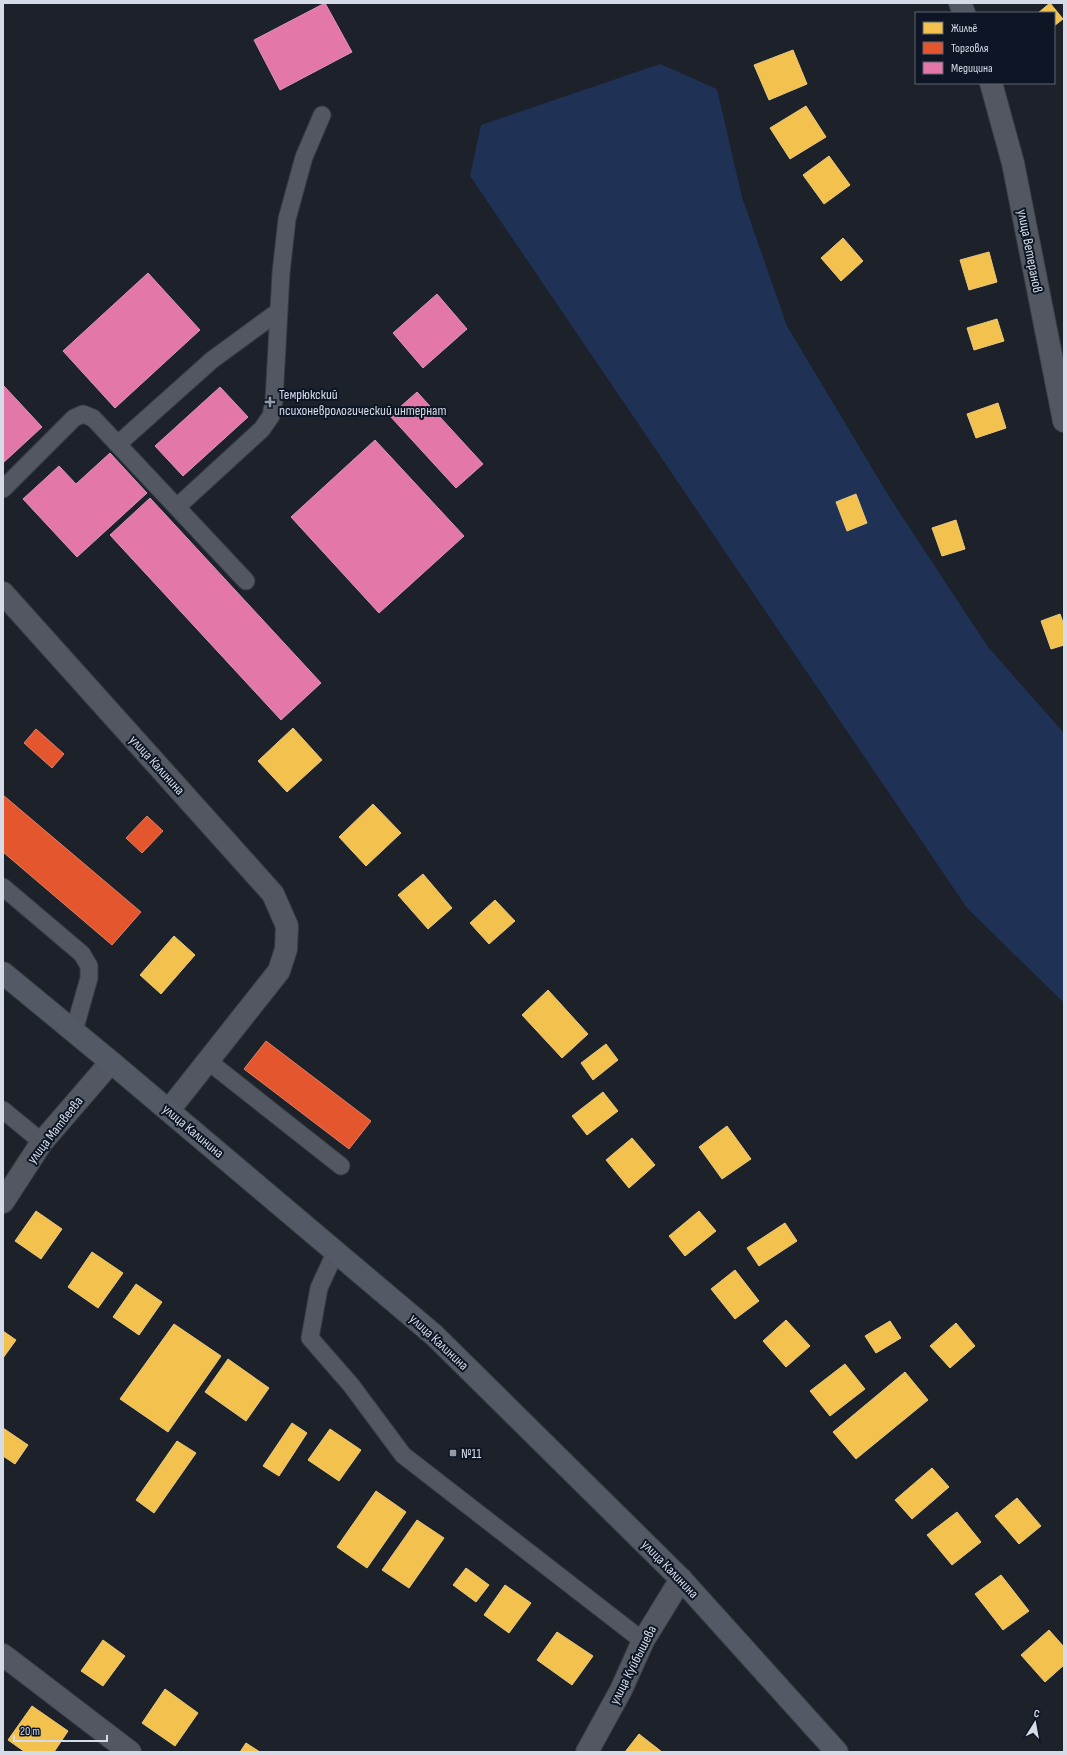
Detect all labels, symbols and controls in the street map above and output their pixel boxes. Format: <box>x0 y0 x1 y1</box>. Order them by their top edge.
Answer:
legend <box>915 12 1055 84</box>
text: Жильё <box>951 21 978 36</box>
text: Торговля <box>951 41 989 56</box>
text: Медицина <box>951 61 993 76</box>
street label: улица Ветеранов <box>1014 208 1046 294</box>
place label: Темрюкский психоневрологический интернат <box>279 386 446 419</box>
marker: Темрюкский психоневрологический интернат <box>264 396 276 408</box>
street label: улица Калинина <box>126 732 188 798</box>
street label: улица Матвеева <box>24 1093 86 1167</box>
street label: улица Калинина <box>159 1100 227 1162</box>
street label: улица Калинина <box>406 1310 472 1374</box>
place label: №11 <box>461 1445 481 1462</box>
marker: №11 <box>448 1448 458 1458</box>
street label: улица Калинина <box>638 1536 702 1602</box>
street label: улица Куйбышева <box>606 1623 660 1707</box>
north arrow <box>1015 1703 1055 1743</box>
text: С <box>1033 1707 1041 1721</box>
scale bar <box>14 1717 107 1743</box>
text: 20 m <box>20 1724 40 1739</box>

